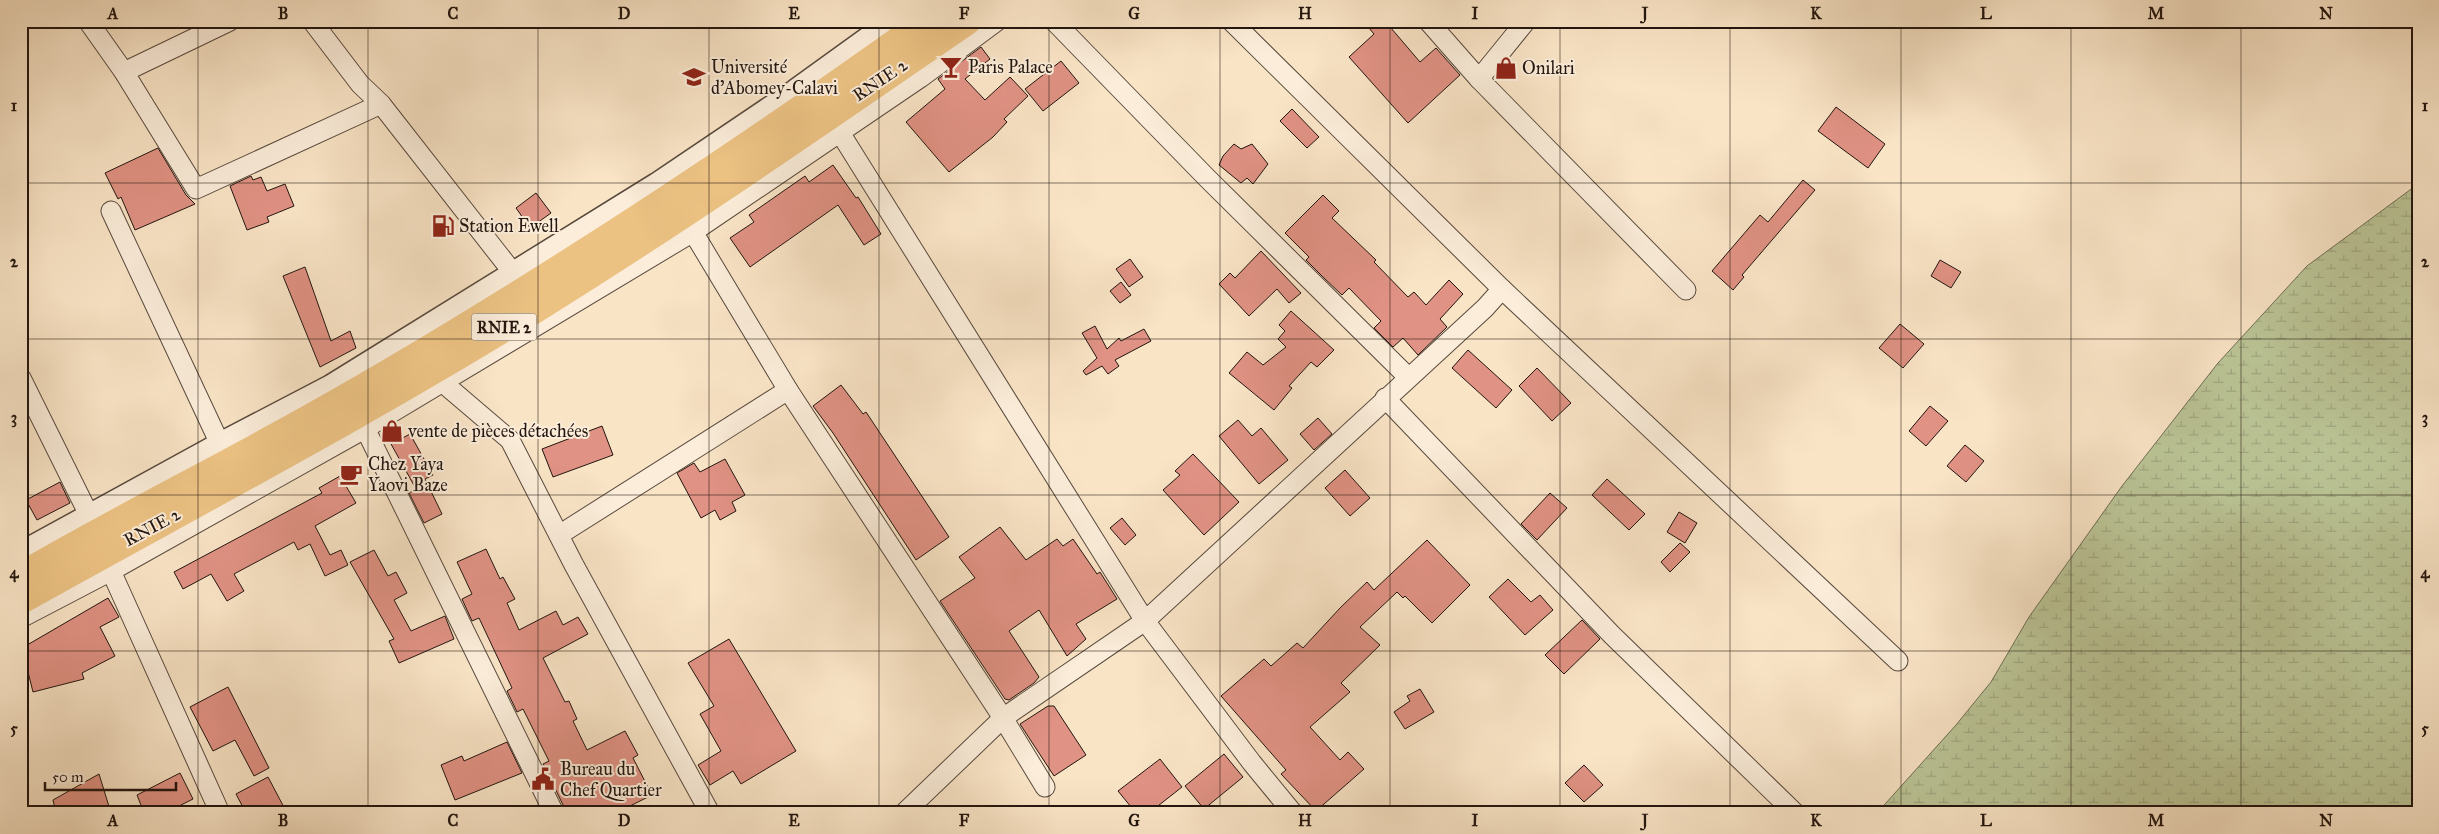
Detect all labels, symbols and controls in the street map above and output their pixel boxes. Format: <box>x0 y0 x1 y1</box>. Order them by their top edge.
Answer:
text: A <box>107 4 119 23</box>
text: B <box>278 4 288 23</box>
text: C <box>448 4 459 23</box>
text: D <box>618 4 631 23</box>
text: E <box>788 4 800 23</box>
text: F <box>959 4 970 23</box>
text: G <box>1128 4 1140 23</box>
text: H <box>1298 4 1312 23</box>
text: I <box>1472 4 1479 23</box>
text: J <box>1640 4 1649 24</box>
text: K <box>1810 4 1822 23</box>
text: L <box>1980 4 1992 23</box>
text: M <box>2148 4 2165 23</box>
text: N <box>2319 4 2333 23</box>
street label: RNIE 2 <box>848 54 912 106</box>
bar icon: Paris Palace <box>938 54 964 80</box>
shop icon: Onilari <box>1493 55 1519 81</box>
place label: Université d'Abomey-Calavi <box>711 56 838 99</box>
place label: Paris Palace <box>968 56 1053 78</box>
place label: Onilari <box>1522 57 1575 79</box>
school or university icon: Université d'Abomey-Calavi <box>681 64 707 90</box>
text: 1 <box>11 96 18 115</box>
text: 1 <box>2422 96 2429 115</box>
fuel station icon: Station Ewell <box>430 213 456 239</box>
place label: Station Ewell <box>459 215 559 237</box>
text: 2 <box>10 252 19 271</box>
text: 2 <box>2421 252 2430 271</box>
road number: RNIE 2 <box>472 314 536 341</box>
text: 3 <box>11 408 17 428</box>
text: 3 <box>2422 408 2428 428</box>
shop icon: vente de pièces détachées <box>379 418 405 444</box>
place label: vente de pièces détachées <box>407 420 588 442</box>
place label: Chez Yaya Yaovi Baze <box>368 453 448 496</box>
cafe icon: Chez Yaya Yaovi Baze <box>338 461 364 487</box>
street label: RNIE 2 <box>120 503 184 551</box>
text: 4 <box>10 563 20 583</box>
text: 4 <box>2421 563 2431 583</box>
text: 5 <box>10 719 18 738</box>
text: 5 <box>2421 719 2429 738</box>
place label: Bureau du Chef Quartier <box>560 758 662 801</box>
scale bar <box>45 759 176 791</box>
public building icon: Bureau du Chef Quartier <box>530 766 556 792</box>
text: 50 m <box>52 768 84 786</box>
text: A <box>107 811 119 830</box>
text: B <box>278 811 288 830</box>
text: C <box>448 811 459 830</box>
text: D <box>618 811 631 830</box>
text: E <box>788 811 800 830</box>
text: F <box>959 811 970 830</box>
text: G <box>1128 811 1140 830</box>
text: H <box>1298 811 1312 830</box>
text: I <box>1472 811 1479 830</box>
text: J <box>1640 811 1649 831</box>
text: K <box>1810 811 1822 830</box>
text: L <box>1980 811 1992 830</box>
text: M <box>2148 811 2165 830</box>
text: N <box>2319 811 2333 830</box>

